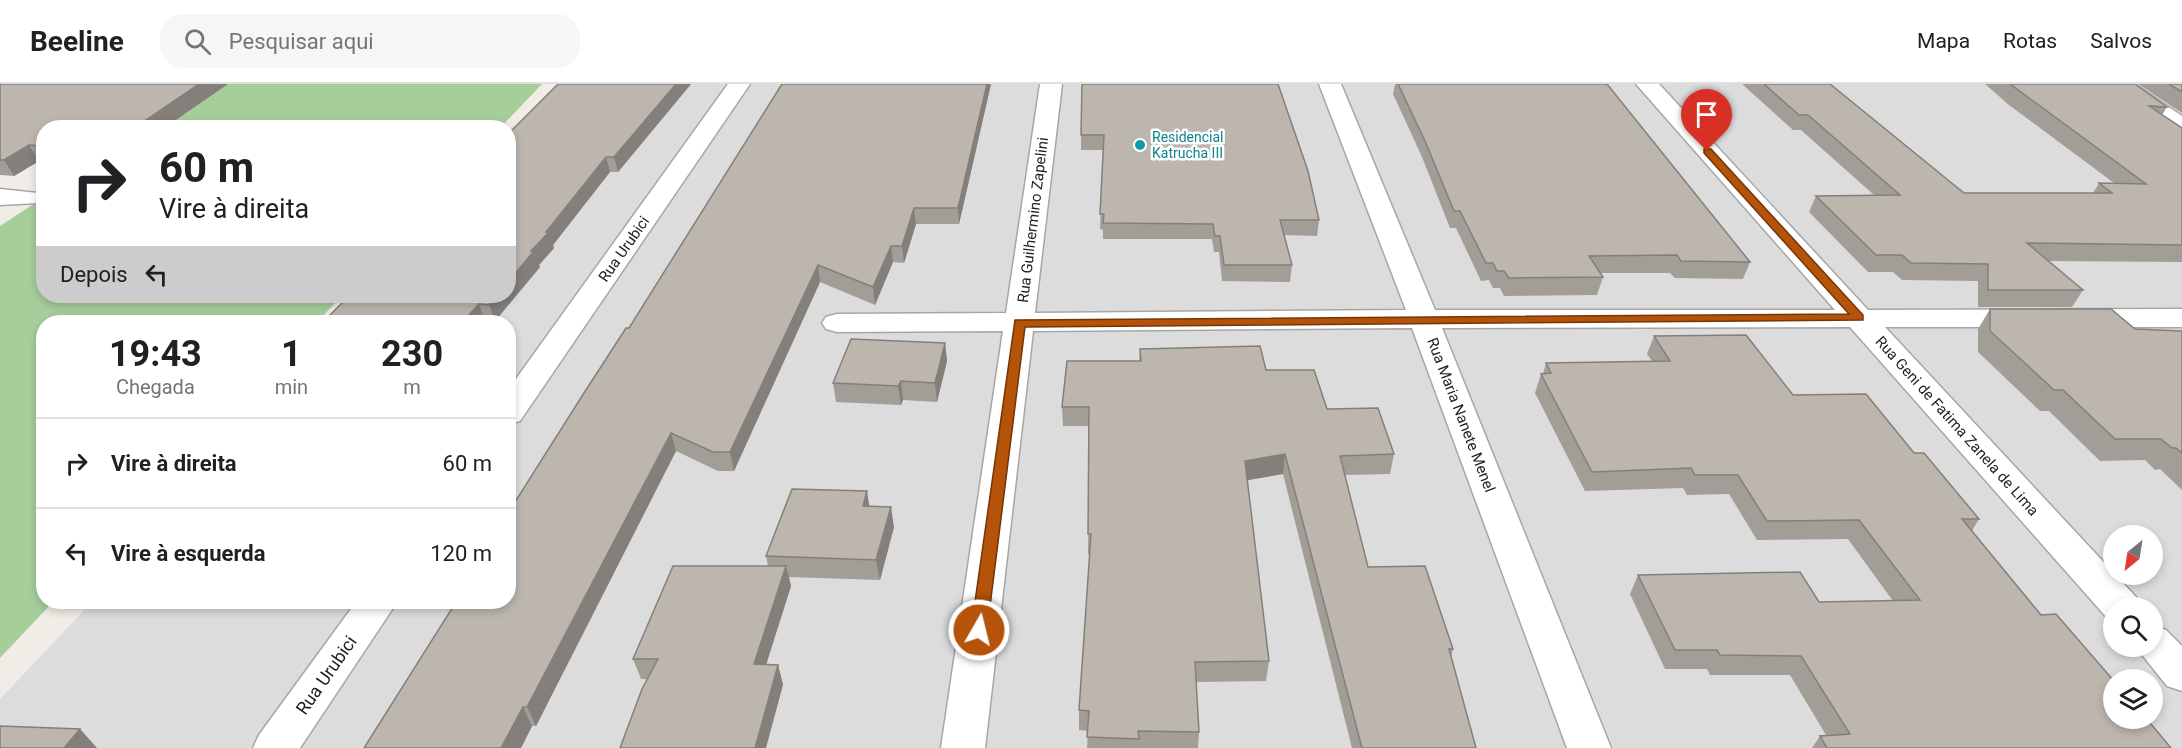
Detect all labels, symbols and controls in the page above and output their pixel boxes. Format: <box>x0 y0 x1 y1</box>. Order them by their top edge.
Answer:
search box <box>160 14 580 68</box>
text: Beeline <box>30 25 124 58</box>
icon: search <box>181 25 214 58</box>
text: Pesquisar aqui <box>229 29 374 54</box>
text: Mapa <box>1917 29 1970 53</box>
text: Rotas <box>2003 29 2057 53</box>
text: Salvos <box>2090 29 2152 53</box>
pin <box>1681 89 1732 151</box>
icon: arrive <box>1690 98 1723 131</box>
place label: Residencial Katrucha III <box>1152 129 1223 161</box>
street label: Rua Guilhermino Zapelini <box>1014 136 1052 304</box>
marker: Residencial Katrucha III <box>1133 138 1147 152</box>
text: 60 m <box>159 143 254 192</box>
icon: right <box>60 144 138 222</box>
text: Vire à direita <box>159 193 309 225</box>
street label: Rua Urubici <box>595 213 653 285</box>
icon: left <box>140 258 173 291</box>
text: Depois <box>60 262 128 287</box>
text: 19:43 <box>109 333 202 375</box>
text: 1 <box>281 333 302 375</box>
text: 230 <box>381 333 443 375</box>
street label: Rua Geni de Fatima Zanela de Lima <box>1872 333 2042 519</box>
street label: Rua Maria Nanete Menel <box>1423 335 1499 495</box>
text: Chegada <box>116 375 195 399</box>
text: min <box>275 375 308 399</box>
text: m <box>403 375 421 399</box>
icon: right <box>60 447 93 480</box>
text: Vire à direita <box>111 451 237 476</box>
text: 60 m <box>443 451 492 476</box>
north arrow <box>2103 525 2163 585</box>
map controls <box>2103 525 2163 729</box>
icon: left <box>60 537 93 570</box>
text: Vire à esquerda <box>111 541 265 566</box>
text: 120 m <box>430 541 492 566</box>
button: search <box>2103 597 2163 657</box>
position arrow <box>947 598 1011 662</box>
street label: Rua Urubici <box>291 632 361 718</box>
button: layers <box>2103 669 2163 729</box>

